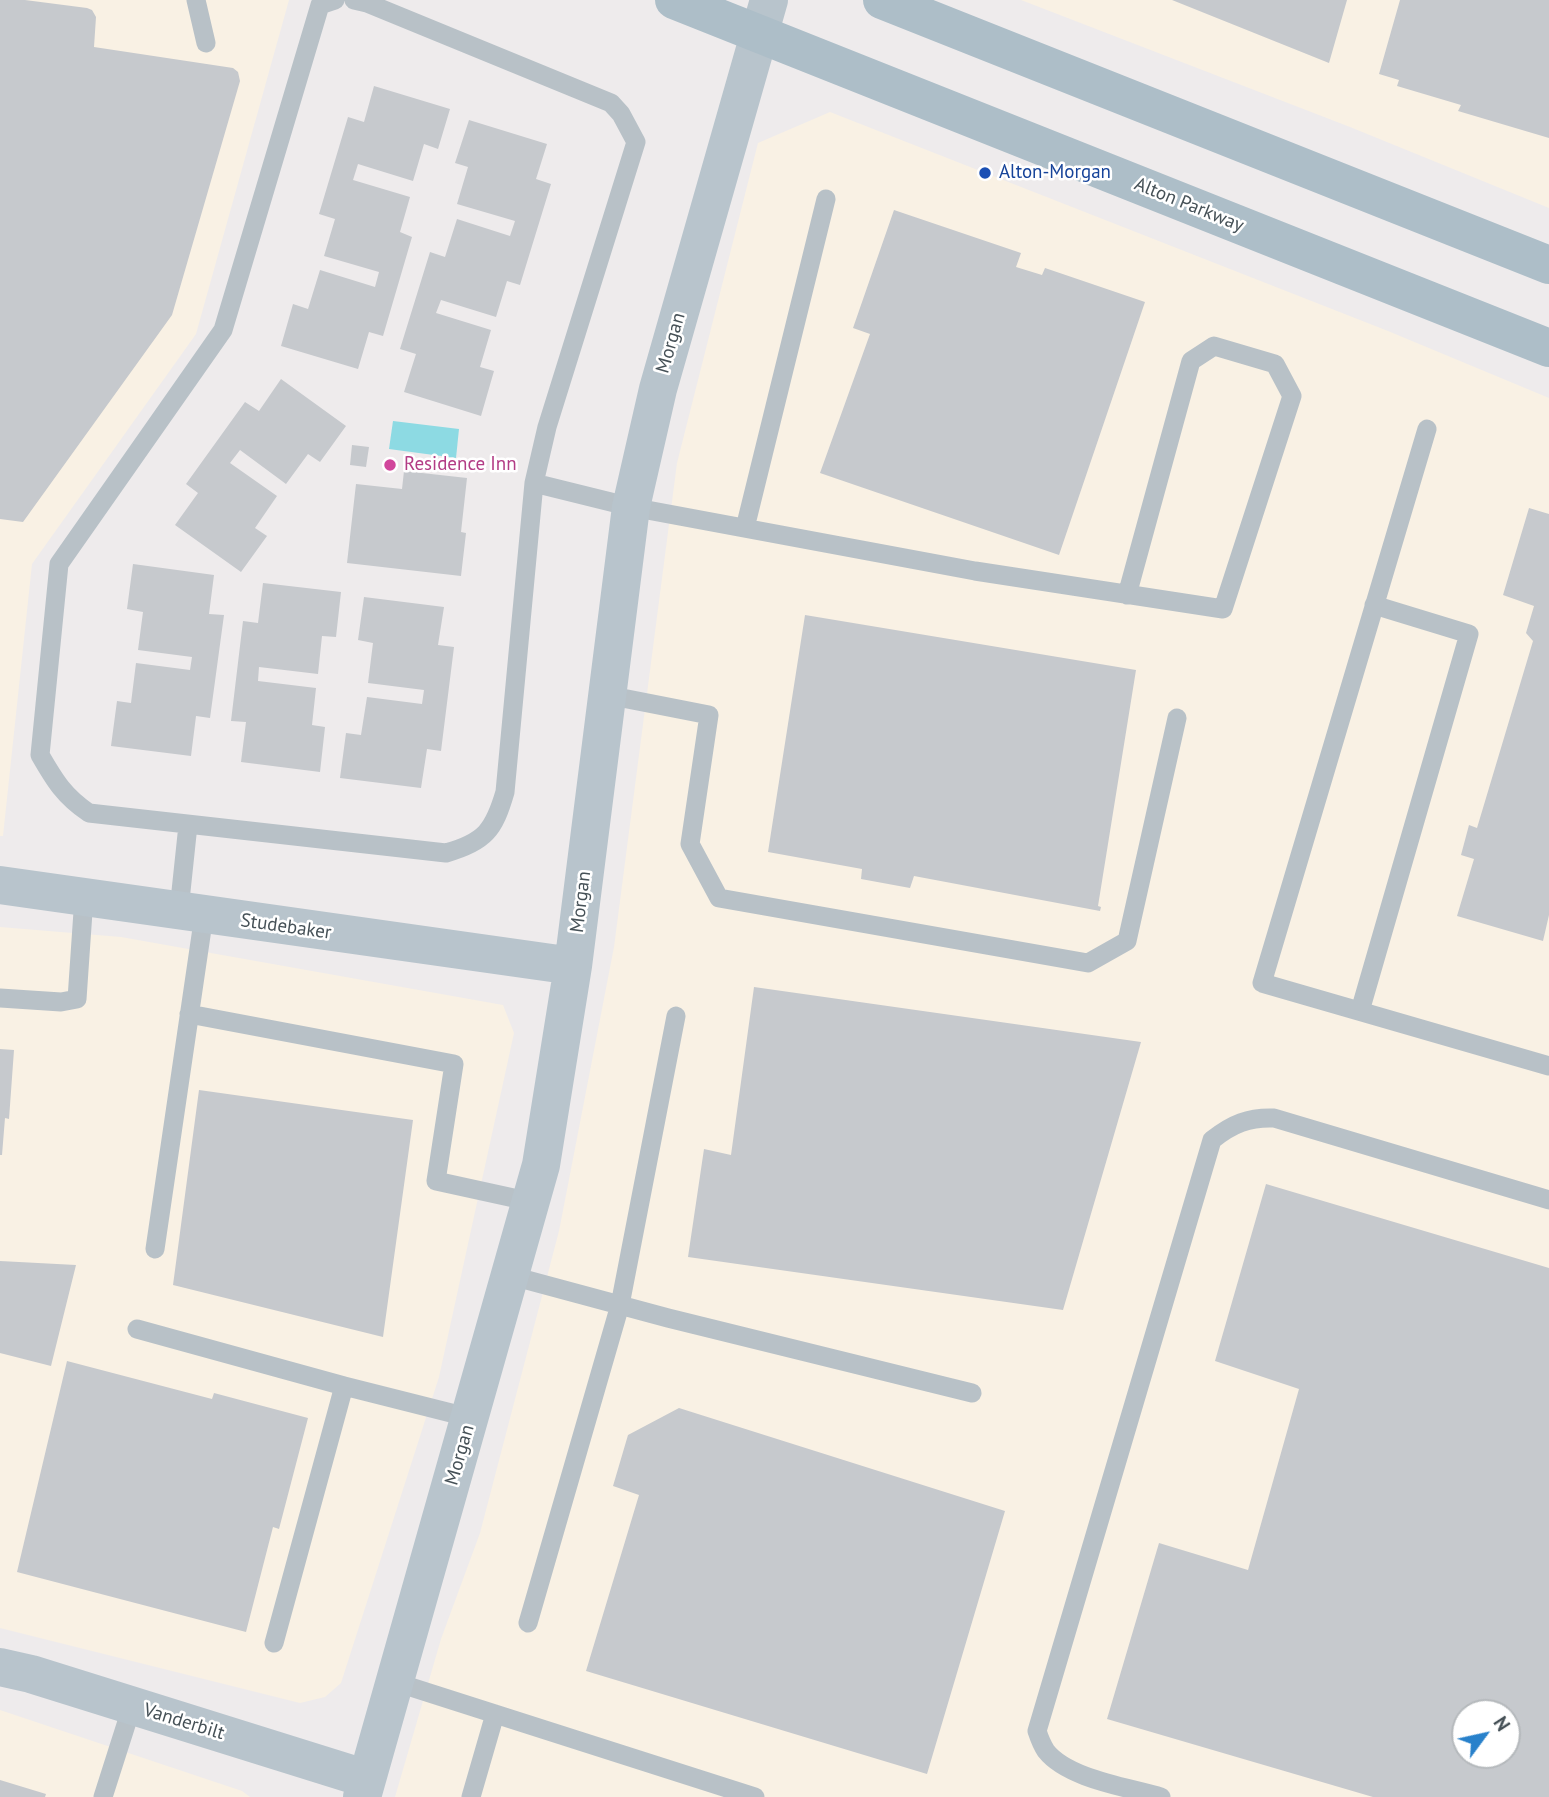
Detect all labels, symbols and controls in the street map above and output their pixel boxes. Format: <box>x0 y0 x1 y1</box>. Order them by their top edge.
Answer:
place label: Alton-Morgan <box>999 162 1111 184</box>
marker: Alton-Morgan <box>977 165 993 181</box>
street label: Alton Parkway <box>1131 173 1247 237</box>
street label: Morgan <box>652 310 690 376</box>
place label: Residence Inn <box>404 454 517 476</box>
marker: Residence Inn <box>382 457 398 473</box>
street label: Morgan <box>566 870 596 934</box>
street label: Studebaker <box>239 909 333 945</box>
street label: Morgan <box>441 1422 479 1488</box>
street label: Vanderbilt <box>141 1699 227 1745</box>
north arrow <box>1451 1699 1521 1769</box>
text: N <box>1488 1712 1515 1735</box>

